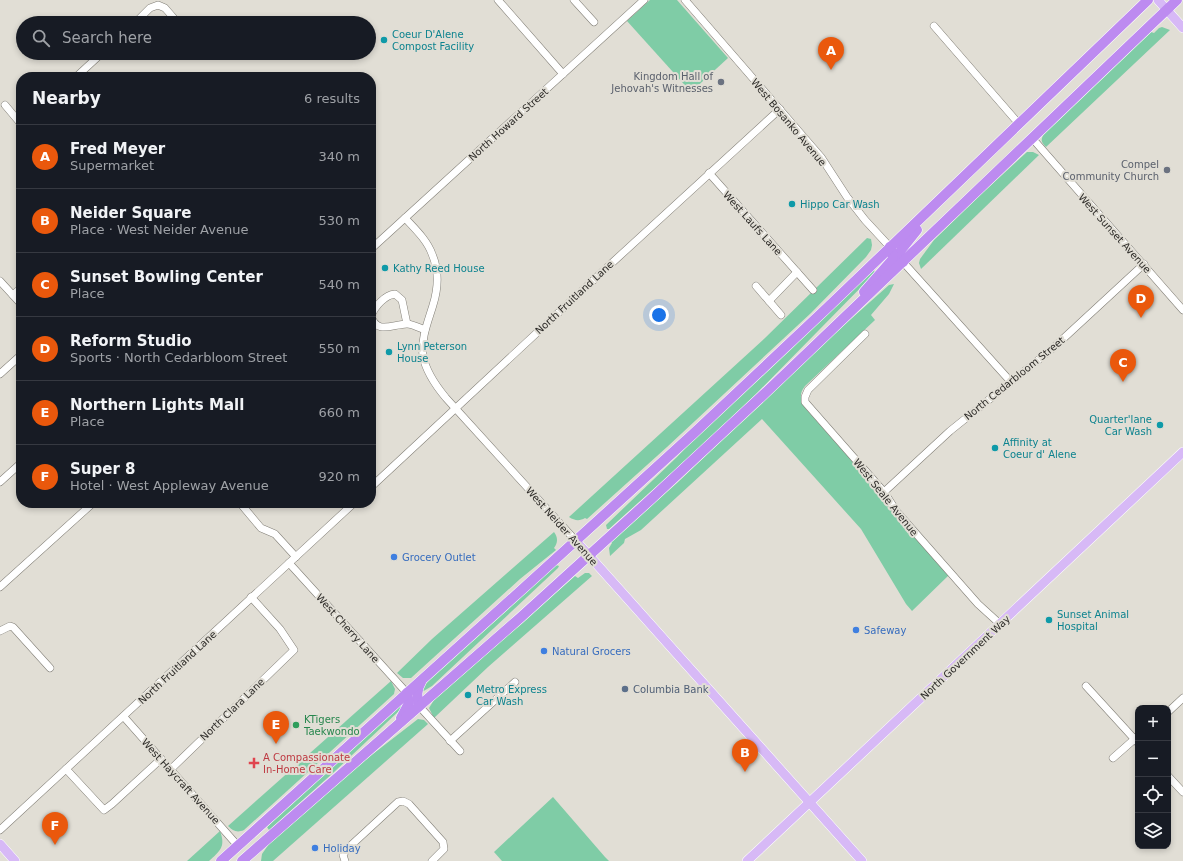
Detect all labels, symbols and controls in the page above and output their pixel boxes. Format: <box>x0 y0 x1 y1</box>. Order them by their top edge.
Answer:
search box <box>16 16 376 60</box>
icon: search <box>30 27 52 49</box>
text: Search here <box>62 29 152 47</box>
place label: Coeur D'Alene Compost Facility <box>392 29 474 52</box>
marker: Coeur D'Alene Compost Facility <box>379 35 389 45</box>
pin: A <box>818 37 844 70</box>
place label: Kingdom Hall of Jehovah's Witnesses <box>610 71 713 94</box>
marker: Kingdom Hall of Jehovah's Witnesses <box>716 77 726 87</box>
street label: West Bosanko Avenue <box>749 77 828 168</box>
street label: North Howard Street <box>466 86 550 163</box>
text: Nearby <box>32 88 101 108</box>
text: 6 results <box>304 91 360 106</box>
text: Fred Meyer <box>70 140 165 158</box>
text: A <box>40 149 50 164</box>
text: 340 m <box>318 149 360 164</box>
text: Supermarket <box>70 158 154 173</box>
place label: Compel Community Church <box>1063 159 1159 182</box>
marker: Compel Community Church <box>1162 165 1172 175</box>
street label: West Laufs Lane <box>721 189 784 257</box>
street label: West Sunset Avenue <box>1076 192 1153 275</box>
marker: Hippo Car Wash <box>787 199 797 209</box>
place label: Hippo Car Wash <box>800 199 880 210</box>
text: Neider Square <box>70 204 191 222</box>
text: B <box>40 213 50 228</box>
text: 530 m <box>318 213 360 228</box>
text: Place · West Neider Avenue <box>70 222 248 237</box>
street label: North Fruitland Lane <box>533 258 615 336</box>
marker: Kathy Reed House <box>380 263 390 273</box>
place label: Kathy Reed House <box>393 263 485 274</box>
text: Sunset Bowling Center <box>70 268 263 286</box>
text: C <box>40 277 50 292</box>
text: 540 m <box>318 277 360 292</box>
pin: D <box>1128 285 1154 318</box>
text: Place <box>70 286 105 301</box>
your location <box>649 305 669 325</box>
text: Reform Studio <box>70 332 192 350</box>
street label: North Cedarbloom Street <box>962 335 1067 422</box>
text: D <box>40 341 50 356</box>
text: 550 m <box>318 341 360 356</box>
place label: Lynn Peterson House <box>397 341 467 364</box>
marker: Lynn Peterson House <box>384 347 394 357</box>
pin: C <box>1110 349 1136 382</box>
text: Sports · North Cedarbloom Street <box>70 350 287 365</box>
text: Northern Lights Mall <box>70 396 244 414</box>
text: E <box>41 405 49 420</box>
text: 660 m <box>318 405 360 420</box>
text: Place <box>70 414 105 429</box>
place label: Quarter'lane Car Wash <box>1089 414 1152 437</box>
marker: Quarter'lane Car Wash <box>1155 420 1165 430</box>
place label: Affinity at Coeur d' Alene <box>1003 437 1076 460</box>
marker: Affinity at Coeur d' Alene <box>990 443 1000 453</box>
street label: West Seale Avenue <box>851 457 920 538</box>
text: Super 8 <box>70 460 135 478</box>
text: F <box>41 469 49 484</box>
text: 920 m <box>318 469 360 484</box>
text: Hotel · West Appleway Avenue <box>70 478 269 493</box>
street label: West Neider Avenue <box>524 485 600 568</box>
marker: Grocery Outlet <box>389 552 399 562</box>
place label: Grocery Outlet <box>402 552 476 563</box>
street label: West Cherry Lane <box>314 592 381 665</box>
place label: Sunset Animal Hospital <box>1057 609 1129 632</box>
street label: North Government Way <box>918 613 1012 702</box>
marker: Sunset Animal Hospital <box>1044 615 1054 625</box>
marker: Safeway <box>851 625 861 635</box>
place label: Safeway <box>864 625 906 636</box>
street label: North Fruitland Lane <box>136 628 218 706</box>
marker: Natural Grocers <box>539 646 549 656</box>
place label: Natural Grocers <box>552 646 631 657</box>
street label: North Clara Lane <box>198 676 267 743</box>
place label: Metro Express Car Wash <box>476 684 547 707</box>
marker: Columbia Bank <box>620 684 630 694</box>
place label: Columbia Bank <box>633 684 709 695</box>
marker: Metro Express Car Wash <box>463 690 473 700</box>
map controls <box>1135 705 1171 849</box>
button: + <box>1135 705 1171 741</box>
pin: E <box>263 711 289 744</box>
place label: KTigers Taekwondo <box>303 714 360 737</box>
marker: KTigers Taekwondo <box>291 720 301 730</box>
street label: West Haycraft Avenue <box>140 737 222 826</box>
pin: B <box>732 739 758 772</box>
button: − <box>1135 741 1171 777</box>
place label: A Compassionate In-Home Care <box>263 752 350 775</box>
marker: A Compassionate In-Home Care <box>248 757 260 769</box>
button: locate <box>1135 777 1171 813</box>
pin: F <box>42 812 68 845</box>
button: layers <box>1135 813 1171 849</box>
marker: Holiday <box>310 843 320 853</box>
place label: Holiday <box>323 843 361 854</box>

